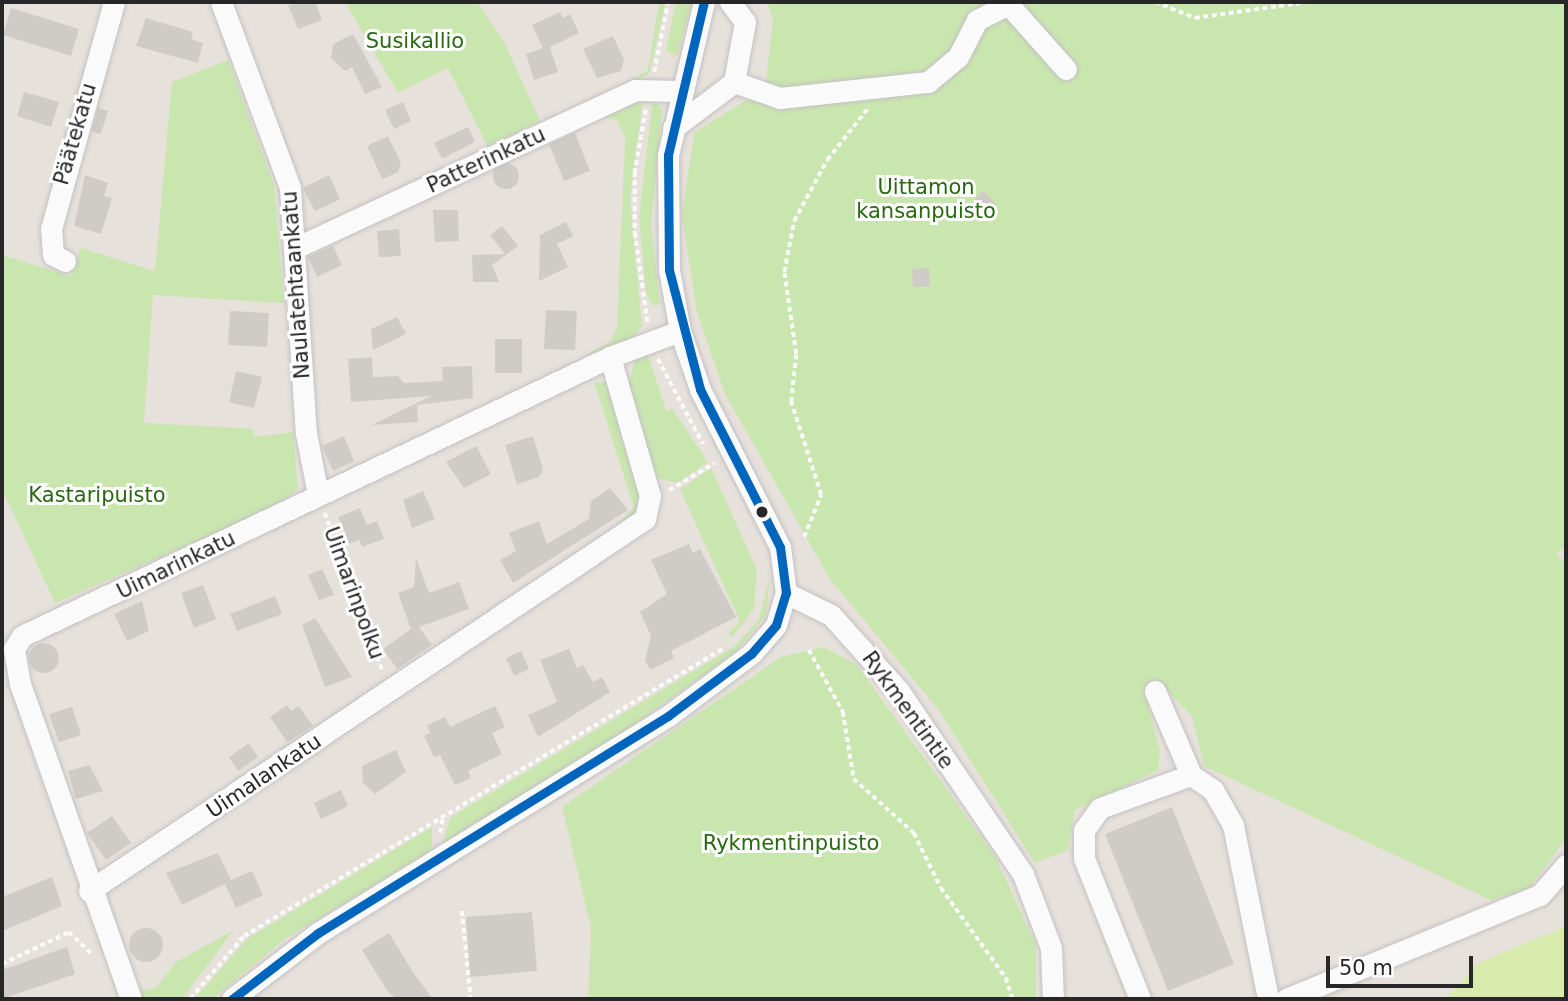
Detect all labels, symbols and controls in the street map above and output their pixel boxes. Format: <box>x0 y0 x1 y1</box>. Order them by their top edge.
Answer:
park label: Susikallio <box>366 28 464 54</box>
street label: Päätekatu <box>48 80 102 188</box>
street label: Patterinkatu <box>423 122 549 198</box>
park label: Uittamon kansanpuisto <box>856 174 996 224</box>
street label: Naulatehtaankatu <box>277 190 315 380</box>
park label: Kastaripuisto <box>28 482 166 508</box>
unlabelled marker <box>755 505 769 519</box>
street label: Uimarinpolku <box>318 523 390 663</box>
street label: Uimarinkatu <box>113 526 239 604</box>
street label: Rykmentintie <box>857 646 959 774</box>
street label: Uimalankatu <box>202 728 326 824</box>
park label: Rykmentinpuisto <box>703 830 879 856</box>
scale bar <box>1330 942 1477 986</box>
text: 50 m <box>1339 956 1393 980</box>

